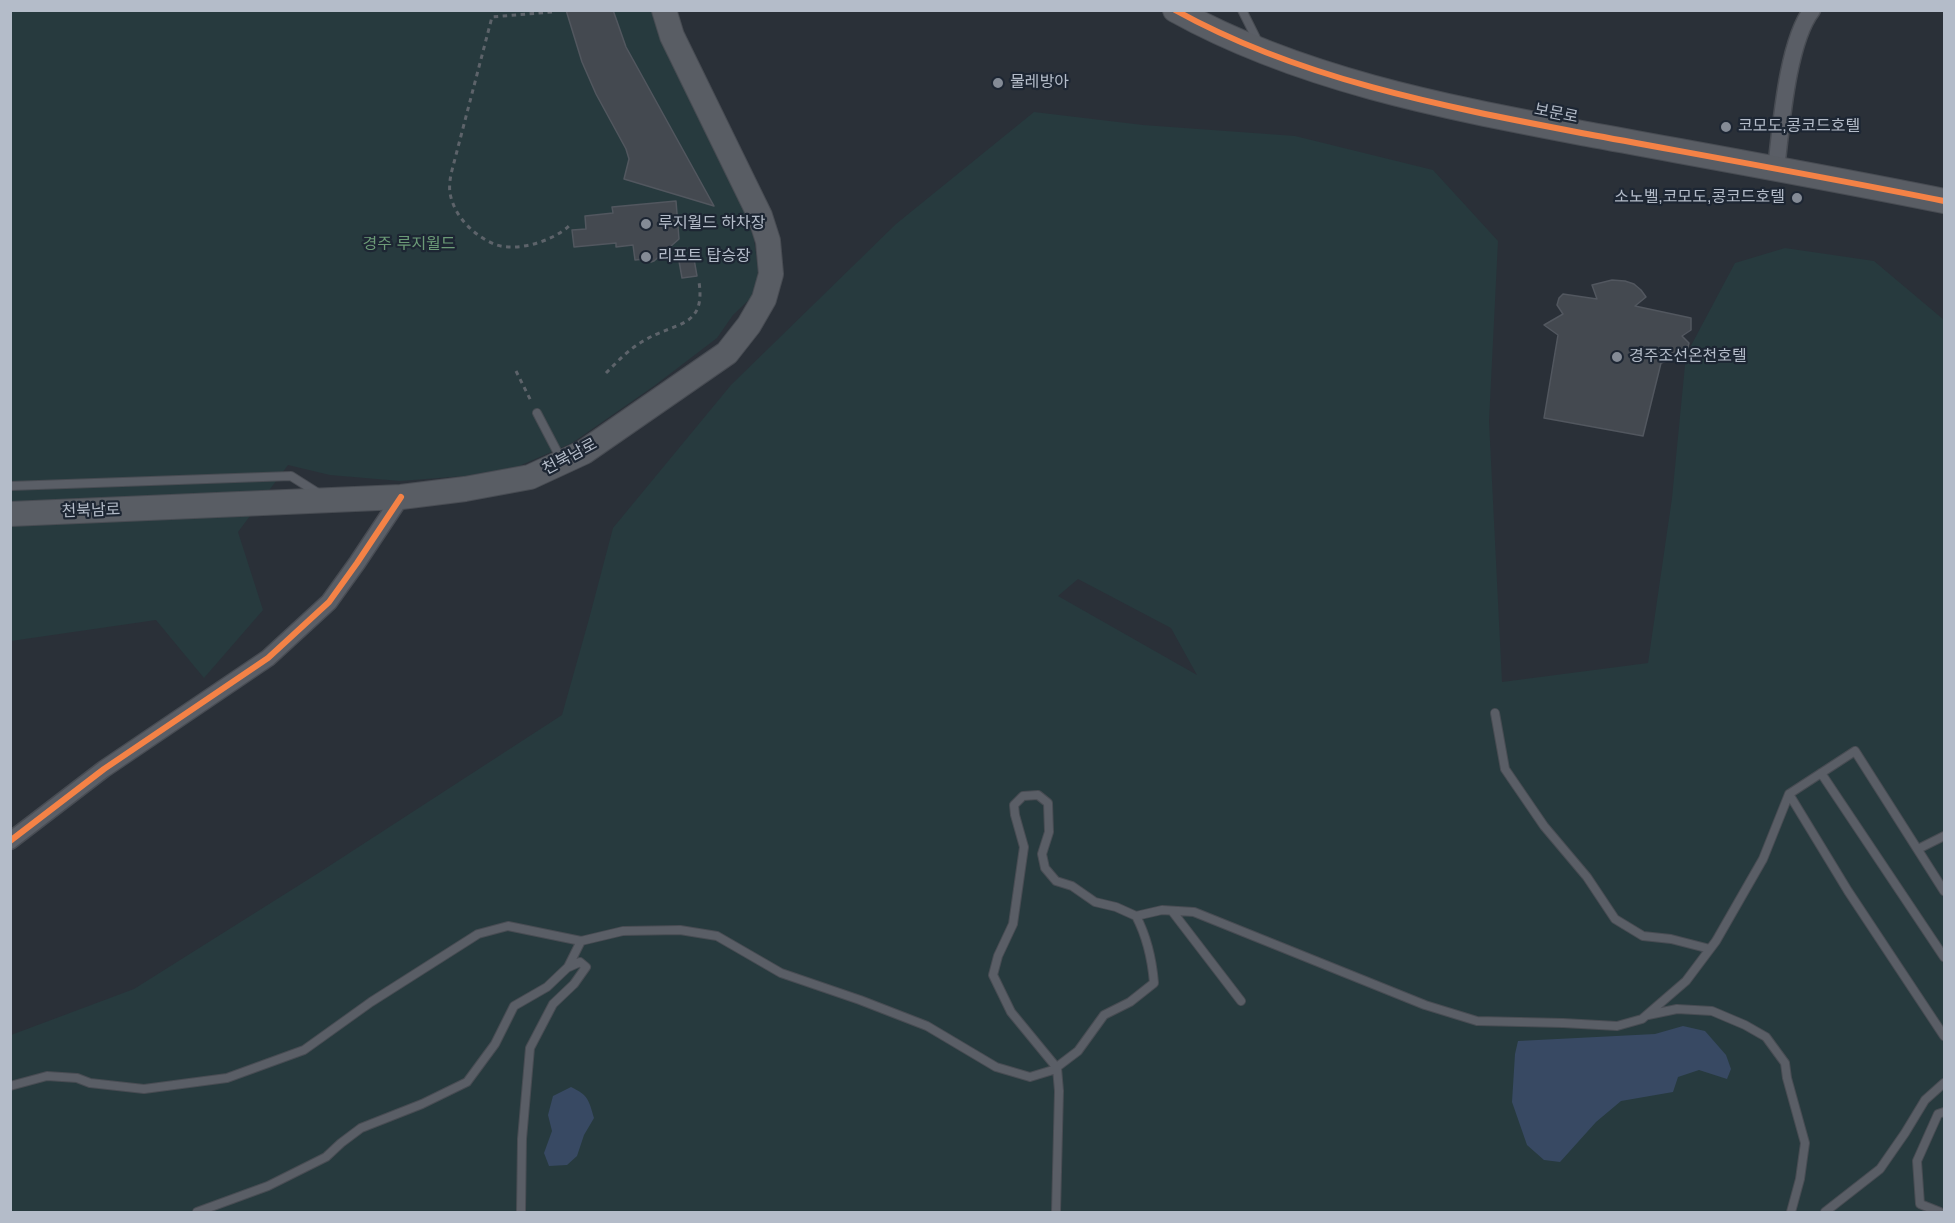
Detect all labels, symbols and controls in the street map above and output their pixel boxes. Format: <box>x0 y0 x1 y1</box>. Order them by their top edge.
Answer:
place label: 물레방아 <box>1010 73 1069 93</box>
marker: 물레방아 <box>991 76 1005 90</box>
street label: 보문로 <box>1532 100 1580 128</box>
place label: 코모도,콩코드호텔 <box>1738 117 1860 137</box>
marker: 코모도,콩코드호텔 <box>1719 120 1733 134</box>
place label: 소노벨,코모도,콩코드호텔 <box>1614 188 1785 208</box>
marker: 소노벨,코모도,콩코드호텔 <box>1790 191 1804 205</box>
place label: 루지월드 하차장 <box>658 214 765 234</box>
marker: 루지월드 하차장 <box>639 217 653 231</box>
park label: 경주 루지월드 <box>363 235 455 255</box>
place label: 리프트 탑승장 <box>658 247 751 267</box>
marker: 리프트 탑승장 <box>639 250 653 264</box>
place label: 경주조선온천호텔 <box>1629 347 1747 367</box>
marker: 경주조선온천호텔 <box>1610 350 1624 364</box>
street label: 천북남로 <box>539 435 601 479</box>
street label: 천북남로 <box>61 500 121 522</box>

